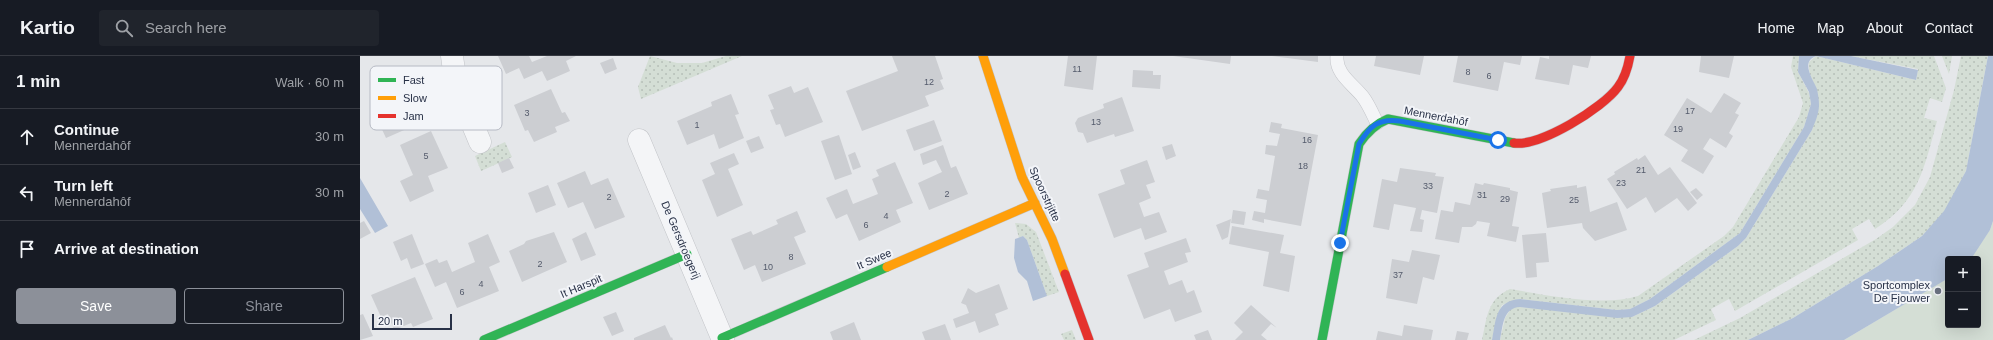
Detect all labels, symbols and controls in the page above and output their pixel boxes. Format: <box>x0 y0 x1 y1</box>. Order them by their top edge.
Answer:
search box <box>99 10 379 46</box>
text: Kartio <box>20 17 75 38</box>
icon: search <box>113 17 135 39</box>
text: Search here <box>145 19 227 36</box>
text: Home <box>1758 20 1795 36</box>
text: Map <box>1817 20 1844 36</box>
text: About <box>1866 20 1903 36</box>
text: Contact <box>1925 20 1973 36</box>
house number: 11 <box>1072 64 1082 74</box>
legend <box>370 66 502 130</box>
house number: 8 <box>1465 67 1471 77</box>
house number: 6 <box>1486 71 1492 81</box>
text: 1 min <box>16 72 60 91</box>
text: Fast <box>403 74 424 86</box>
text: Walk · 60 m <box>275 75 344 90</box>
house number: 12 <box>924 77 934 87</box>
text: Slow <box>403 92 427 104</box>
street label: Mennerdahôf <box>1403 104 1470 128</box>
house number: 17 <box>1685 106 1695 116</box>
house number: 3 <box>524 108 530 118</box>
text: Jam <box>403 110 424 122</box>
house number: 13 <box>1091 117 1101 127</box>
house number: 1 <box>694 120 700 130</box>
text: Continue <box>54 121 119 138</box>
house number: 19 <box>1673 124 1683 134</box>
icon: ahead <box>16 126 38 148</box>
text: 30 m <box>315 129 344 144</box>
route start <box>1489 131 1507 149</box>
house number: 16 <box>1302 135 1312 145</box>
text: Mennerdahôf <box>54 138 131 153</box>
house number: 5 <box>423 151 429 161</box>
house number: 18 <box>1298 161 1308 171</box>
street label: Spoorstrjitte <box>1027 165 1063 223</box>
house number: 21 <box>1636 165 1646 175</box>
text: Turn left <box>54 177 113 194</box>
house number: 23 <box>1616 178 1626 188</box>
house number: 33 <box>1423 181 1433 191</box>
icon: left <box>16 182 38 204</box>
text: 30 m <box>315 185 344 200</box>
house number: 2 <box>944 189 950 199</box>
house number: 31 <box>1477 190 1487 200</box>
house number: 2 <box>606 192 612 202</box>
text: Mennerdahôf <box>54 194 131 209</box>
house number: 29 <box>1500 194 1510 204</box>
house number: 25 <box>1569 195 1579 205</box>
street label: De Gersdroegerij <box>659 199 703 281</box>
house number: 4 <box>883 211 889 221</box>
house number: 6 <box>863 220 869 230</box>
route end <box>1331 234 1349 252</box>
icon: arrive <box>16 238 38 260</box>
text: Arrive at destination <box>54 240 199 257</box>
street label: It Swee <box>855 246 893 272</box>
house number: 8 <box>788 252 794 262</box>
map controls <box>1945 256 1981 328</box>
button: + <box>1945 256 1981 292</box>
house number: 2 <box>537 259 543 269</box>
house number: 10 <box>763 262 773 272</box>
house number: 37 <box>1393 270 1403 280</box>
street label: It Harspit <box>558 272 604 300</box>
house number: 4 <box>478 279 484 289</box>
place label: Sportcomplex De Fjouwer <box>1863 279 1930 304</box>
marker: Sportcomplex De Fjouwer <box>1933 286 1943 296</box>
house number: 6 <box>459 287 465 297</box>
button: Save <box>16 288 176 324</box>
button: Share <box>184 288 344 324</box>
button: − <box>1945 292 1981 328</box>
scale bar <box>372 312 452 331</box>
text: 20 m <box>378 315 402 327</box>

